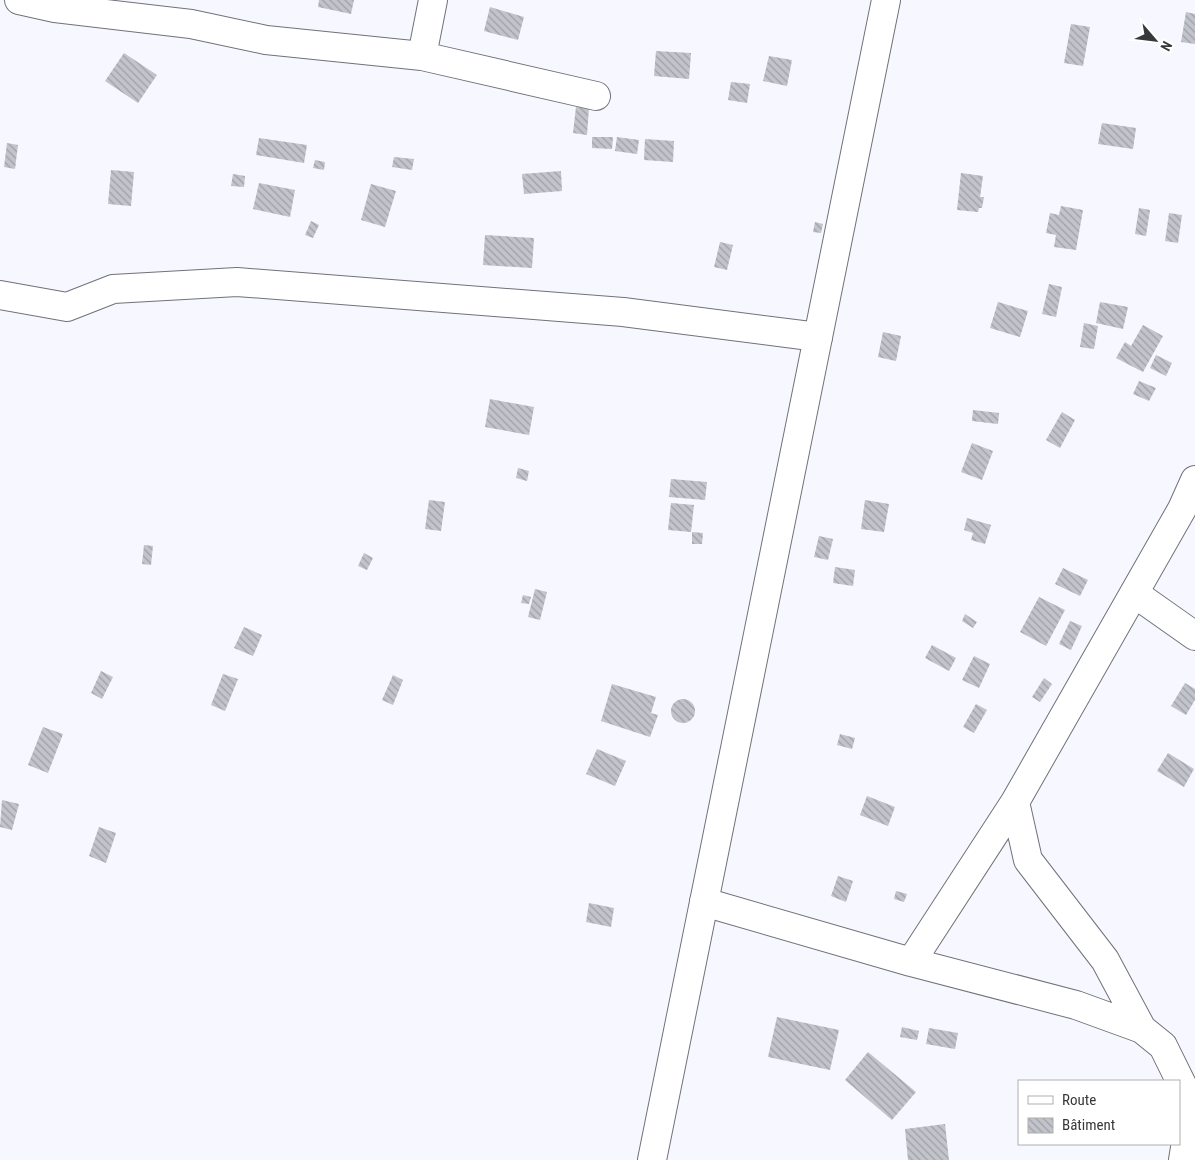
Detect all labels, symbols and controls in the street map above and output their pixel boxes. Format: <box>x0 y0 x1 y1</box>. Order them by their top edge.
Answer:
north arrow <box>1130 15 1180 65</box>
text: N <box>1157 39 1176 54</box>
legend <box>1018 1080 1180 1145</box>
text: Route <box>1062 1091 1096 1109</box>
text: Bâtiment <box>1062 1116 1115 1134</box>

